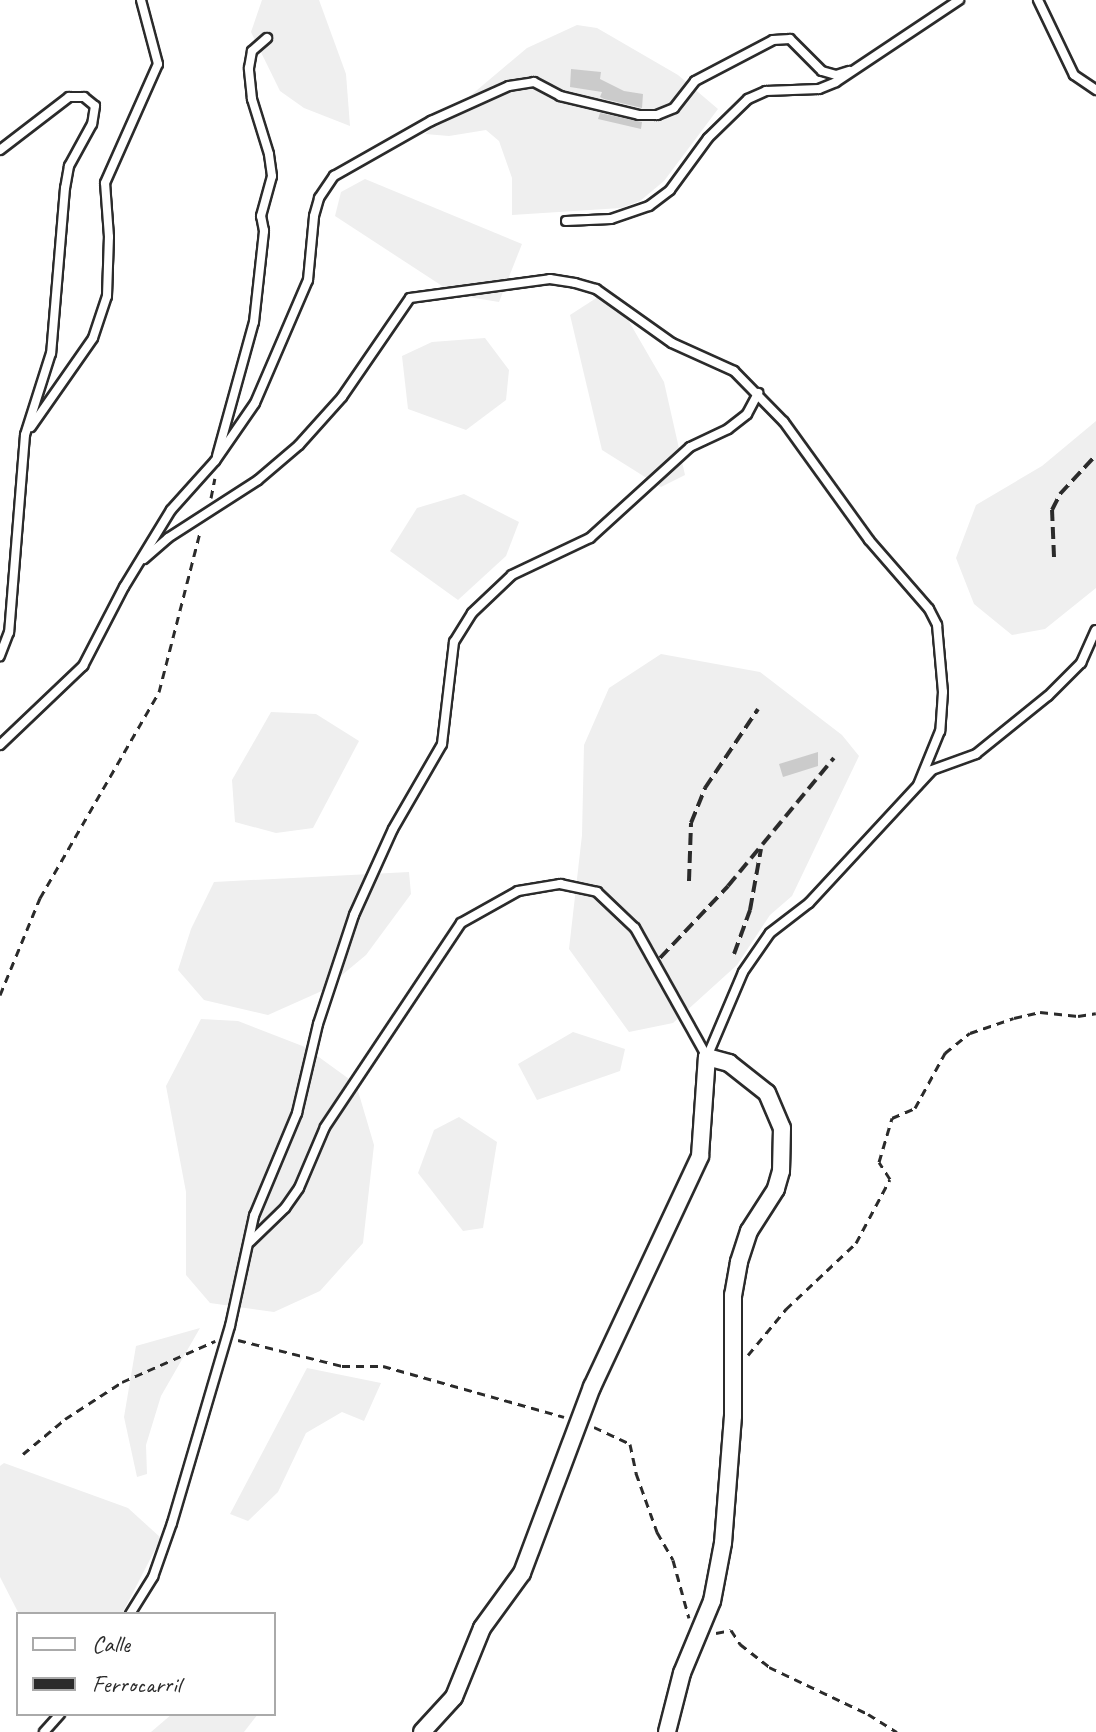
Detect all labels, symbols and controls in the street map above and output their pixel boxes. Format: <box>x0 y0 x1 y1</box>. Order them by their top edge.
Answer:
legend <box>16 1612 276 1716</box>
text: Calle <box>92 1629 130 1659</box>
text: Ferrocarril <box>92 1669 181 1699</box>

